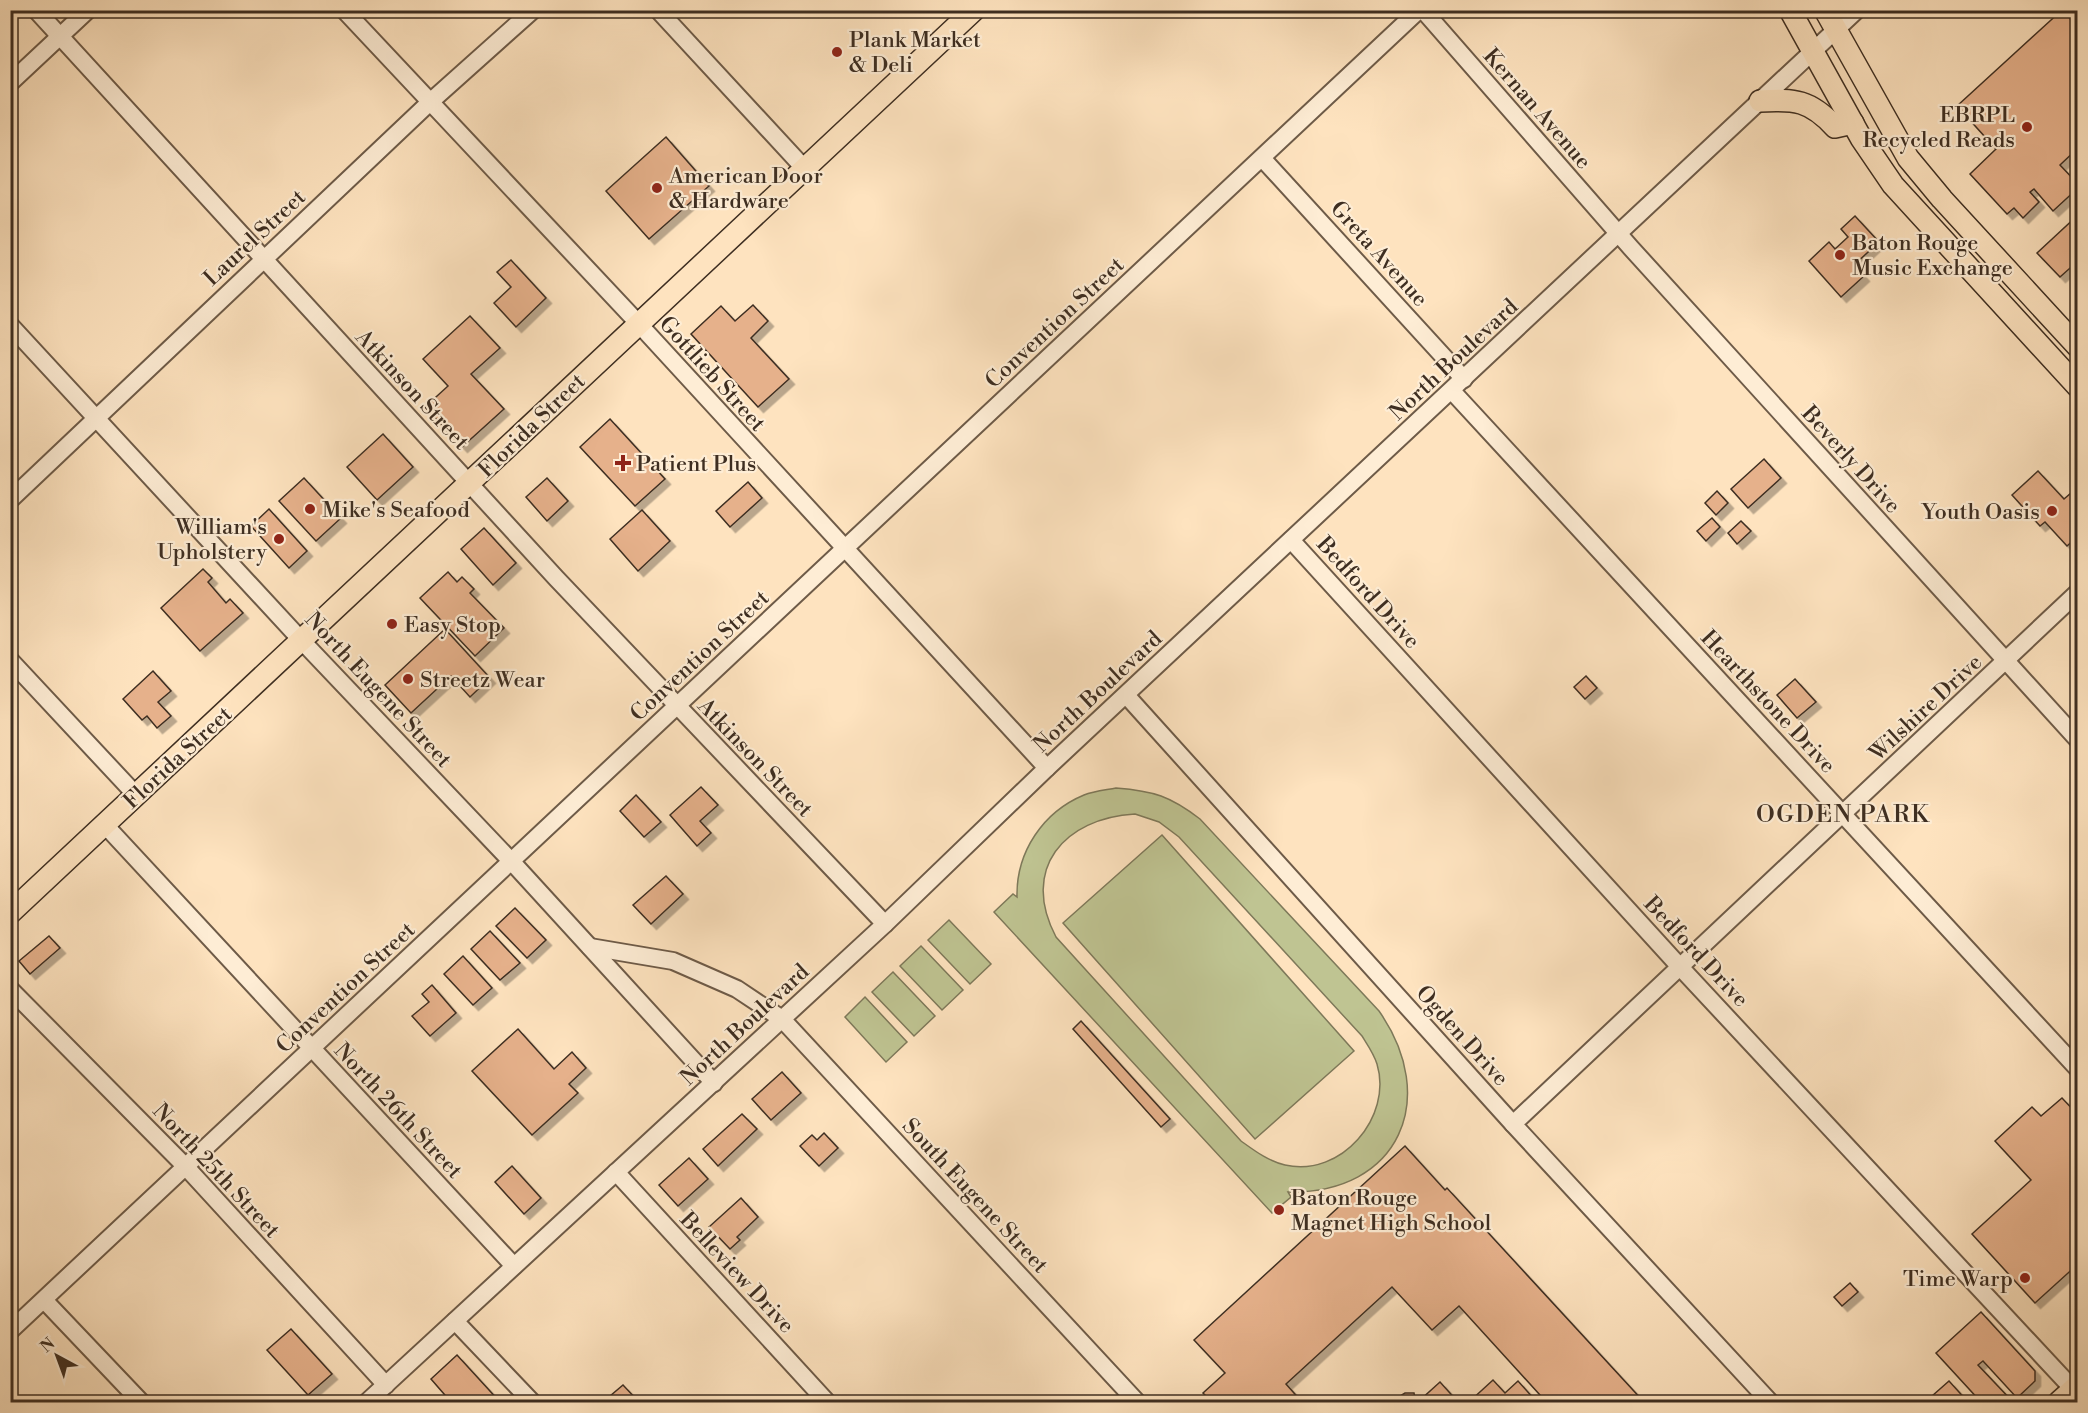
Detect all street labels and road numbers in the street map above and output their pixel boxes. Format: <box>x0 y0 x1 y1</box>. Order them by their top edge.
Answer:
street label: Kernan Avenue <box>1477 43 1597 175</box>
street label: Laurel Street <box>198 184 312 292</box>
street label: Greta Avenue <box>1324 196 1433 312</box>
street label: Convention Street <box>980 252 1130 394</box>
street label: North Boulevard <box>1384 293 1524 427</box>
street label: Gottlieb Street <box>653 311 771 437</box>
street label: Atkinson Street <box>349 324 474 456</box>
street label: Florida Street <box>473 368 591 484</box>
street label: Beverly Drive <box>1795 400 1906 519</box>
street label: Bedford Drive <box>1310 531 1425 655</box>
street label: Convention Street <box>625 585 775 727</box>
street label: North Eugene Street <box>299 607 457 774</box>
street label: North Boulevard <box>1028 625 1168 759</box>
street label: Hearthstone Drive <box>1695 625 1841 779</box>
street label: Wilshire Drive <box>1863 649 1988 768</box>
street label: Atkinson Street <box>691 693 818 823</box>
street label: Florida Street <box>118 701 238 815</box>
street label: Bedford Drive <box>1637 890 1754 1013</box>
street label: Convention Street <box>271 917 421 1059</box>
street label: North Boulevard <box>675 958 815 1092</box>
street label: Ogden Drive <box>1410 980 1514 1092</box>
street label: North 26th Street <box>328 1038 468 1185</box>
street label: North 25th Street <box>147 1098 285 1244</box>
street label: South Eugene Street <box>896 1113 1054 1279</box>
street label: Belleview Drive <box>673 1206 800 1339</box>

